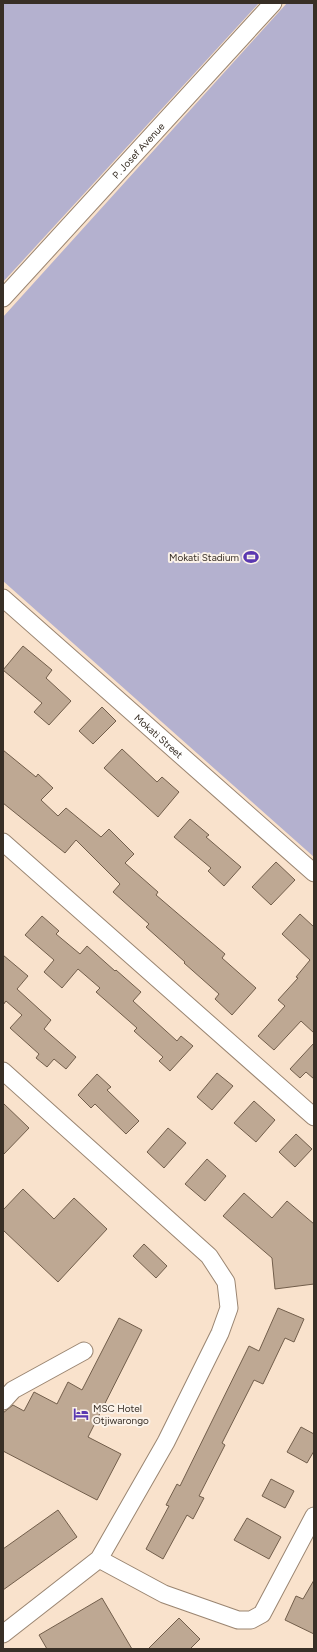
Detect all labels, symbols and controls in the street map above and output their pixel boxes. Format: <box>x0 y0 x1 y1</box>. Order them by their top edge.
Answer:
street label: P. Josef Avenue <box>109 120 168 182</box>
sports icon: Mokati Stadium <box>242 548 260 566</box>
place label: Mokati Stadium <box>169 551 239 564</box>
street label: Mokati Street <box>131 711 186 761</box>
place label: MSC Hotel Otjiwarongo <box>93 1402 149 1427</box>
hotel icon: MSC Hotel Otjiwarongo <box>72 1405 90 1423</box>

